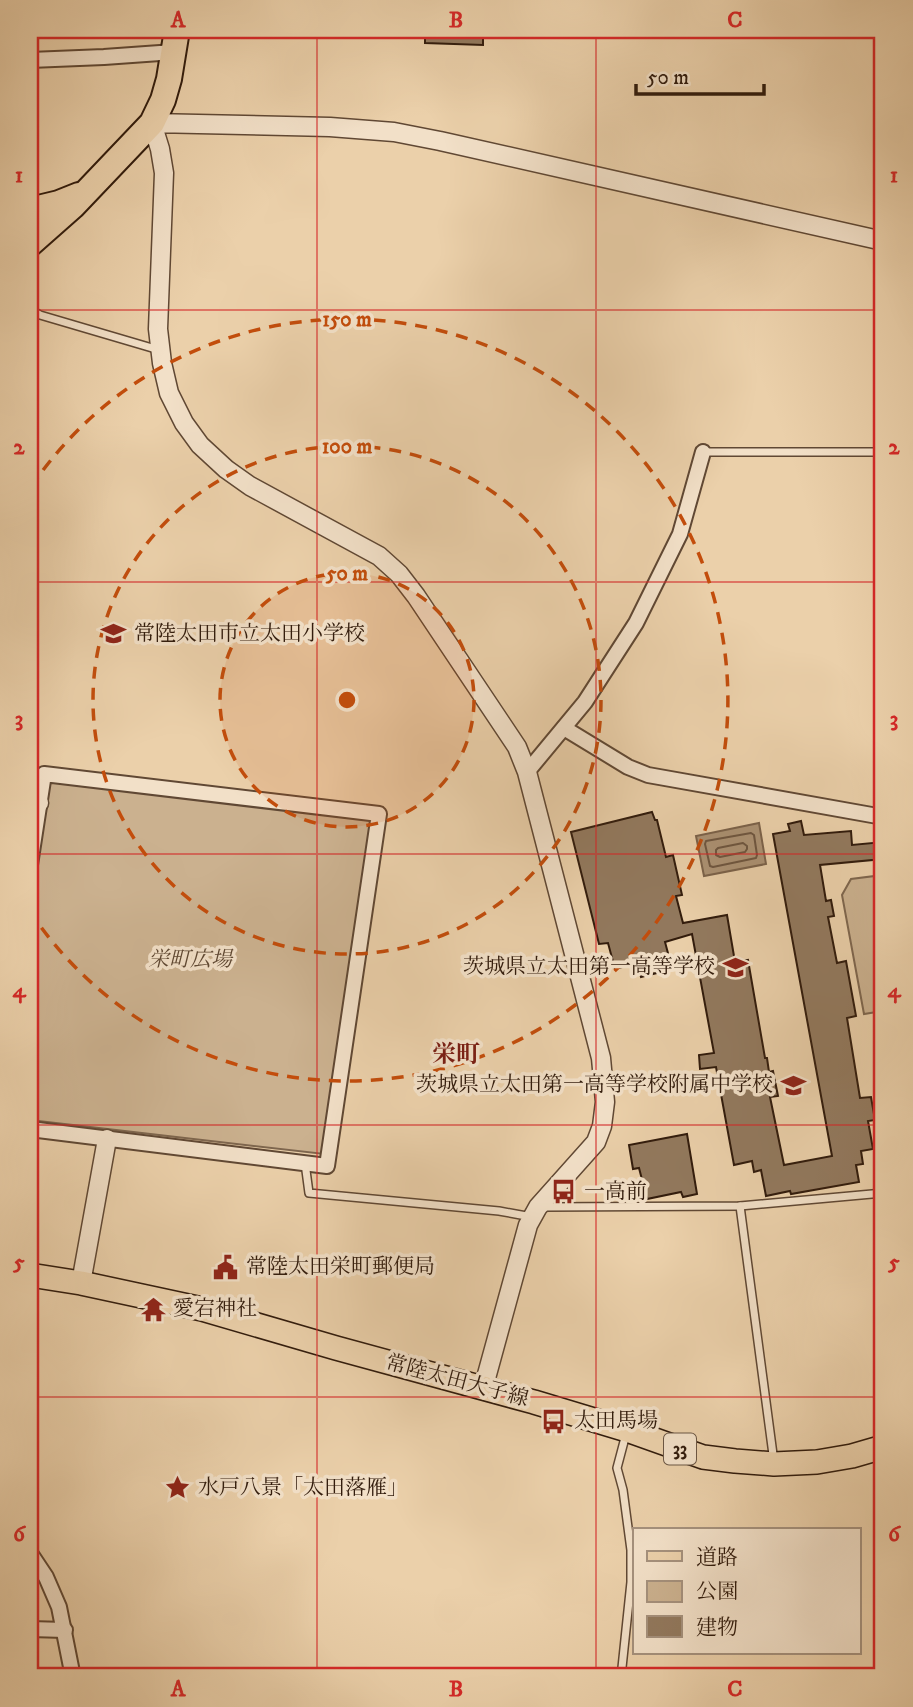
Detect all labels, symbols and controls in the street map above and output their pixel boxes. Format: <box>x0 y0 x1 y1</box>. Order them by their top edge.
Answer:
text: A <box>170 6 187 35</box>
text: B <box>449 6 463 35</box>
text: C <box>727 6 743 35</box>
scale bar <box>636 52 764 96</box>
text: 50 m <box>647 65 689 91</box>
text: 1 <box>15 161 23 190</box>
text: 1 <box>890 161 898 190</box>
text: 150 m <box>322 307 372 333</box>
text: 2 <box>13 433 25 462</box>
text: 2 <box>888 433 900 462</box>
text: 100 m <box>322 434 372 460</box>
text: 50 m <box>325 561 368 587</box>
school or university icon: 常陸太田市立太田小学校 <box>100 620 128 648</box>
place label: 常陸太田市立太田小学校 <box>134 621 365 647</box>
centre of rings <box>335 688 359 712</box>
text: 3 <box>15 705 23 734</box>
text: 3 <box>890 705 898 734</box>
park label: 栄町広場 <box>148 947 234 973</box>
school or university icon: 茨城県立太田第一高等学校 <box>721 953 749 981</box>
place label: 茨城県立太田第一高等学校 <box>463 954 715 980</box>
text: 4 <box>12 976 27 1005</box>
text: 4 <box>887 976 902 1005</box>
district label: 栄町 <box>432 1040 480 1070</box>
school or university icon: 茨城県立太田第一高等学校附属中学校 <box>779 1071 807 1099</box>
place label: 茨城県立太田第一高等学校附属中学校 <box>416 1072 773 1098</box>
bus stop icon: 一高前 <box>550 1178 578 1206</box>
place label: 一高前 <box>584 1179 647 1205</box>
text: 5 <box>12 1248 25 1277</box>
text: 5 <box>887 1248 900 1277</box>
public building icon: 常陸太田栄町郵便局 <box>212 1253 240 1281</box>
place label: 常陸太田栄町郵便局 <box>246 1254 435 1280</box>
temple icon: 愛宕神社 <box>139 1295 167 1323</box>
place label: 愛宕神社 <box>173 1296 257 1322</box>
street label: 常陸太田大子線 <box>383 1349 531 1413</box>
bus stop icon: 太田馬場 <box>540 1407 568 1435</box>
place label: 太田馬場 <box>574 1408 658 1434</box>
road number: 33 <box>664 1434 696 1464</box>
place icon: 水戸八景「太田落雁」 <box>164 1474 192 1502</box>
place label: 水戸八景「太田落雁」 <box>198 1475 408 1501</box>
text: 6 <box>13 1520 27 1549</box>
text: 6 <box>888 1520 902 1549</box>
legend <box>633 1528 860 1654</box>
text: 道路 <box>696 1545 738 1571</box>
text: 公園 <box>696 1579 738 1605</box>
text: 建物 <box>696 1615 738 1641</box>
text: A <box>170 1675 187 1704</box>
text: B <box>449 1675 463 1704</box>
text: C <box>727 1675 743 1704</box>

